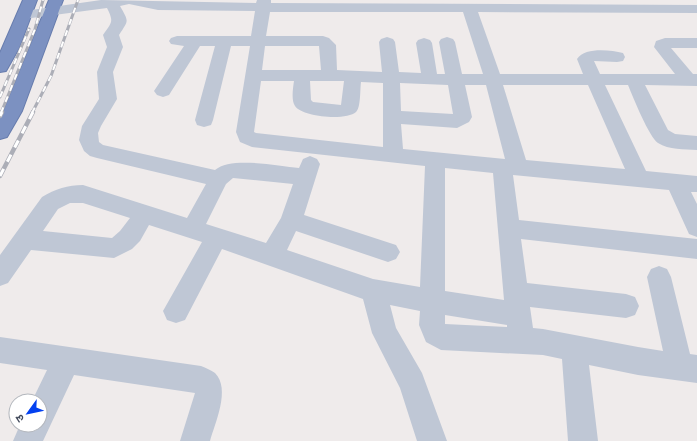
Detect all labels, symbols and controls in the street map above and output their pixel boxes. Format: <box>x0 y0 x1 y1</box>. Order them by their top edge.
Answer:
north arrow <box>8 393 48 433</box>
text: उ <box>12 411 27 425</box>

